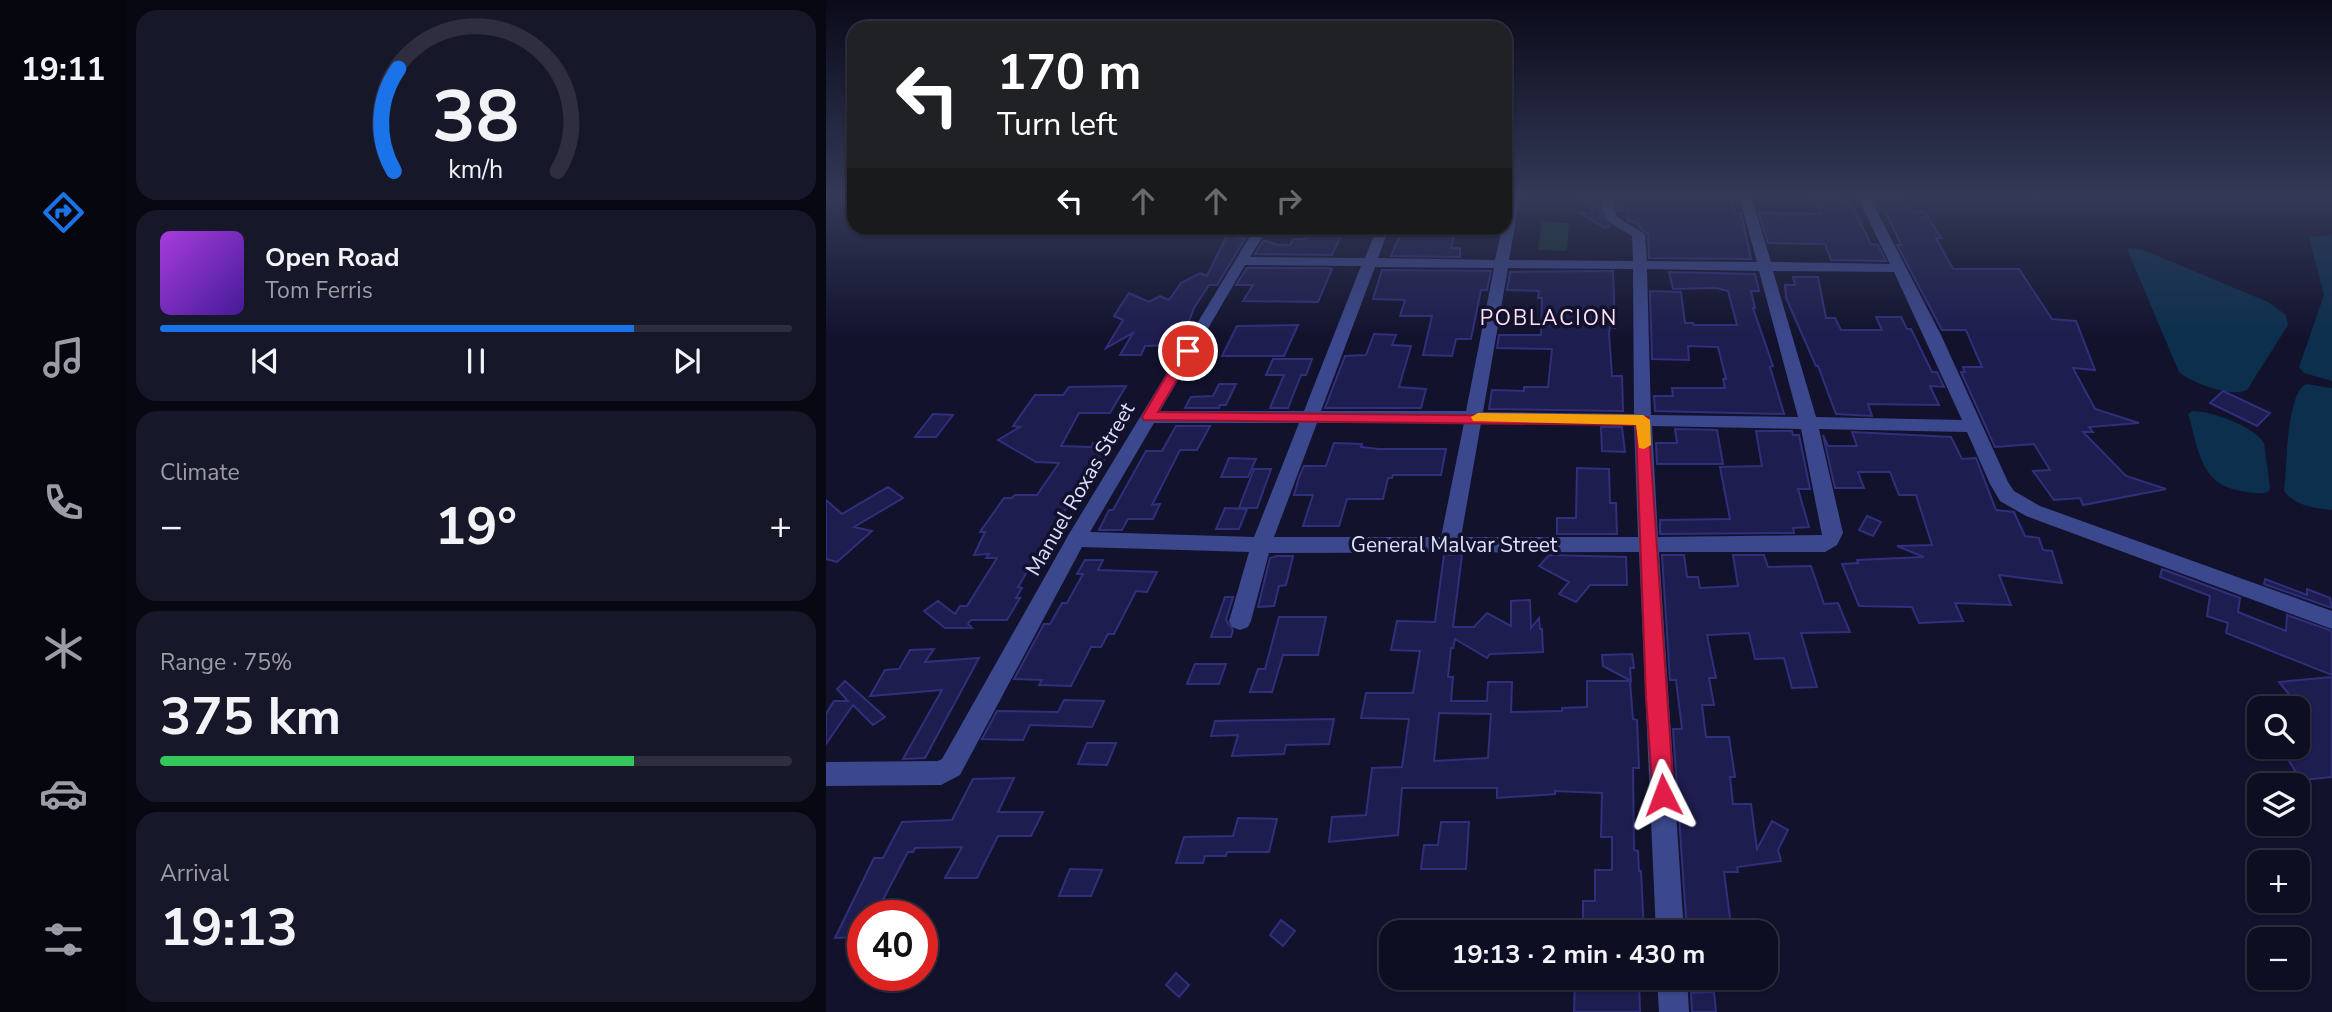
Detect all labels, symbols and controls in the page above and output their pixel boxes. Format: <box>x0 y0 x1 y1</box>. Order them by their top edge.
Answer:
text: 170 m <box>997 39 1141 106</box>
text: 19:11 <box>21 48 105 91</box>
icon: left <box>882 49 973 140</box>
text: 38 <box>432 68 520 168</box>
text: Turn left <box>997 103 1117 146</box>
text: km/h <box>448 153 504 187</box>
icon: left <box>1051 182 1089 220</box>
icon: ahead <box>1124 182 1162 220</box>
icon: ahead <box>1197 182 1235 220</box>
icon: right <box>1270 182 1308 220</box>
icon: directions <box>39 188 88 237</box>
text: Open Road <box>265 240 400 275</box>
text: Tom Ferris <box>265 275 373 306</box>
district label: POBLACION <box>1480 304 1618 332</box>
pin <box>1158 321 1218 381</box>
icon: arrive <box>1169 332 1207 370</box>
icon: music <box>39 333 88 382</box>
icon: previous <box>246 342 284 380</box>
icon: pause <box>457 342 495 380</box>
icon: next <box>668 342 706 380</box>
street label: Manuel Roxas Street <box>1019 397 1141 581</box>
text: Climate <box>160 457 240 488</box>
icon: phone <box>39 478 88 527</box>
text: 19° <box>435 491 517 562</box>
text: − <box>160 501 183 552</box>
text: + <box>769 501 792 552</box>
street label: General Malvar Street <box>1351 531 1558 559</box>
icon: climate <box>39 624 88 673</box>
text: Range · 75% <box>160 647 292 678</box>
text: 375 km <box>160 681 341 752</box>
map controls <box>2247 696 2310 990</box>
button: search <box>2247 696 2310 759</box>
position arrow <box>1626 758 1700 832</box>
icon: car <box>39 769 88 818</box>
button: layers <box>2247 773 2310 836</box>
button: + <box>2247 850 2310 913</box>
text: Arrival <box>160 858 229 889</box>
text: 19:13 <box>160 892 298 963</box>
speed limit sign: 40 <box>847 900 938 991</box>
icon: filters <box>39 915 88 964</box>
button: − <box>2247 927 2310 990</box>
text: 19:13 · 2 min · 430 m <box>1452 937 1705 972</box>

